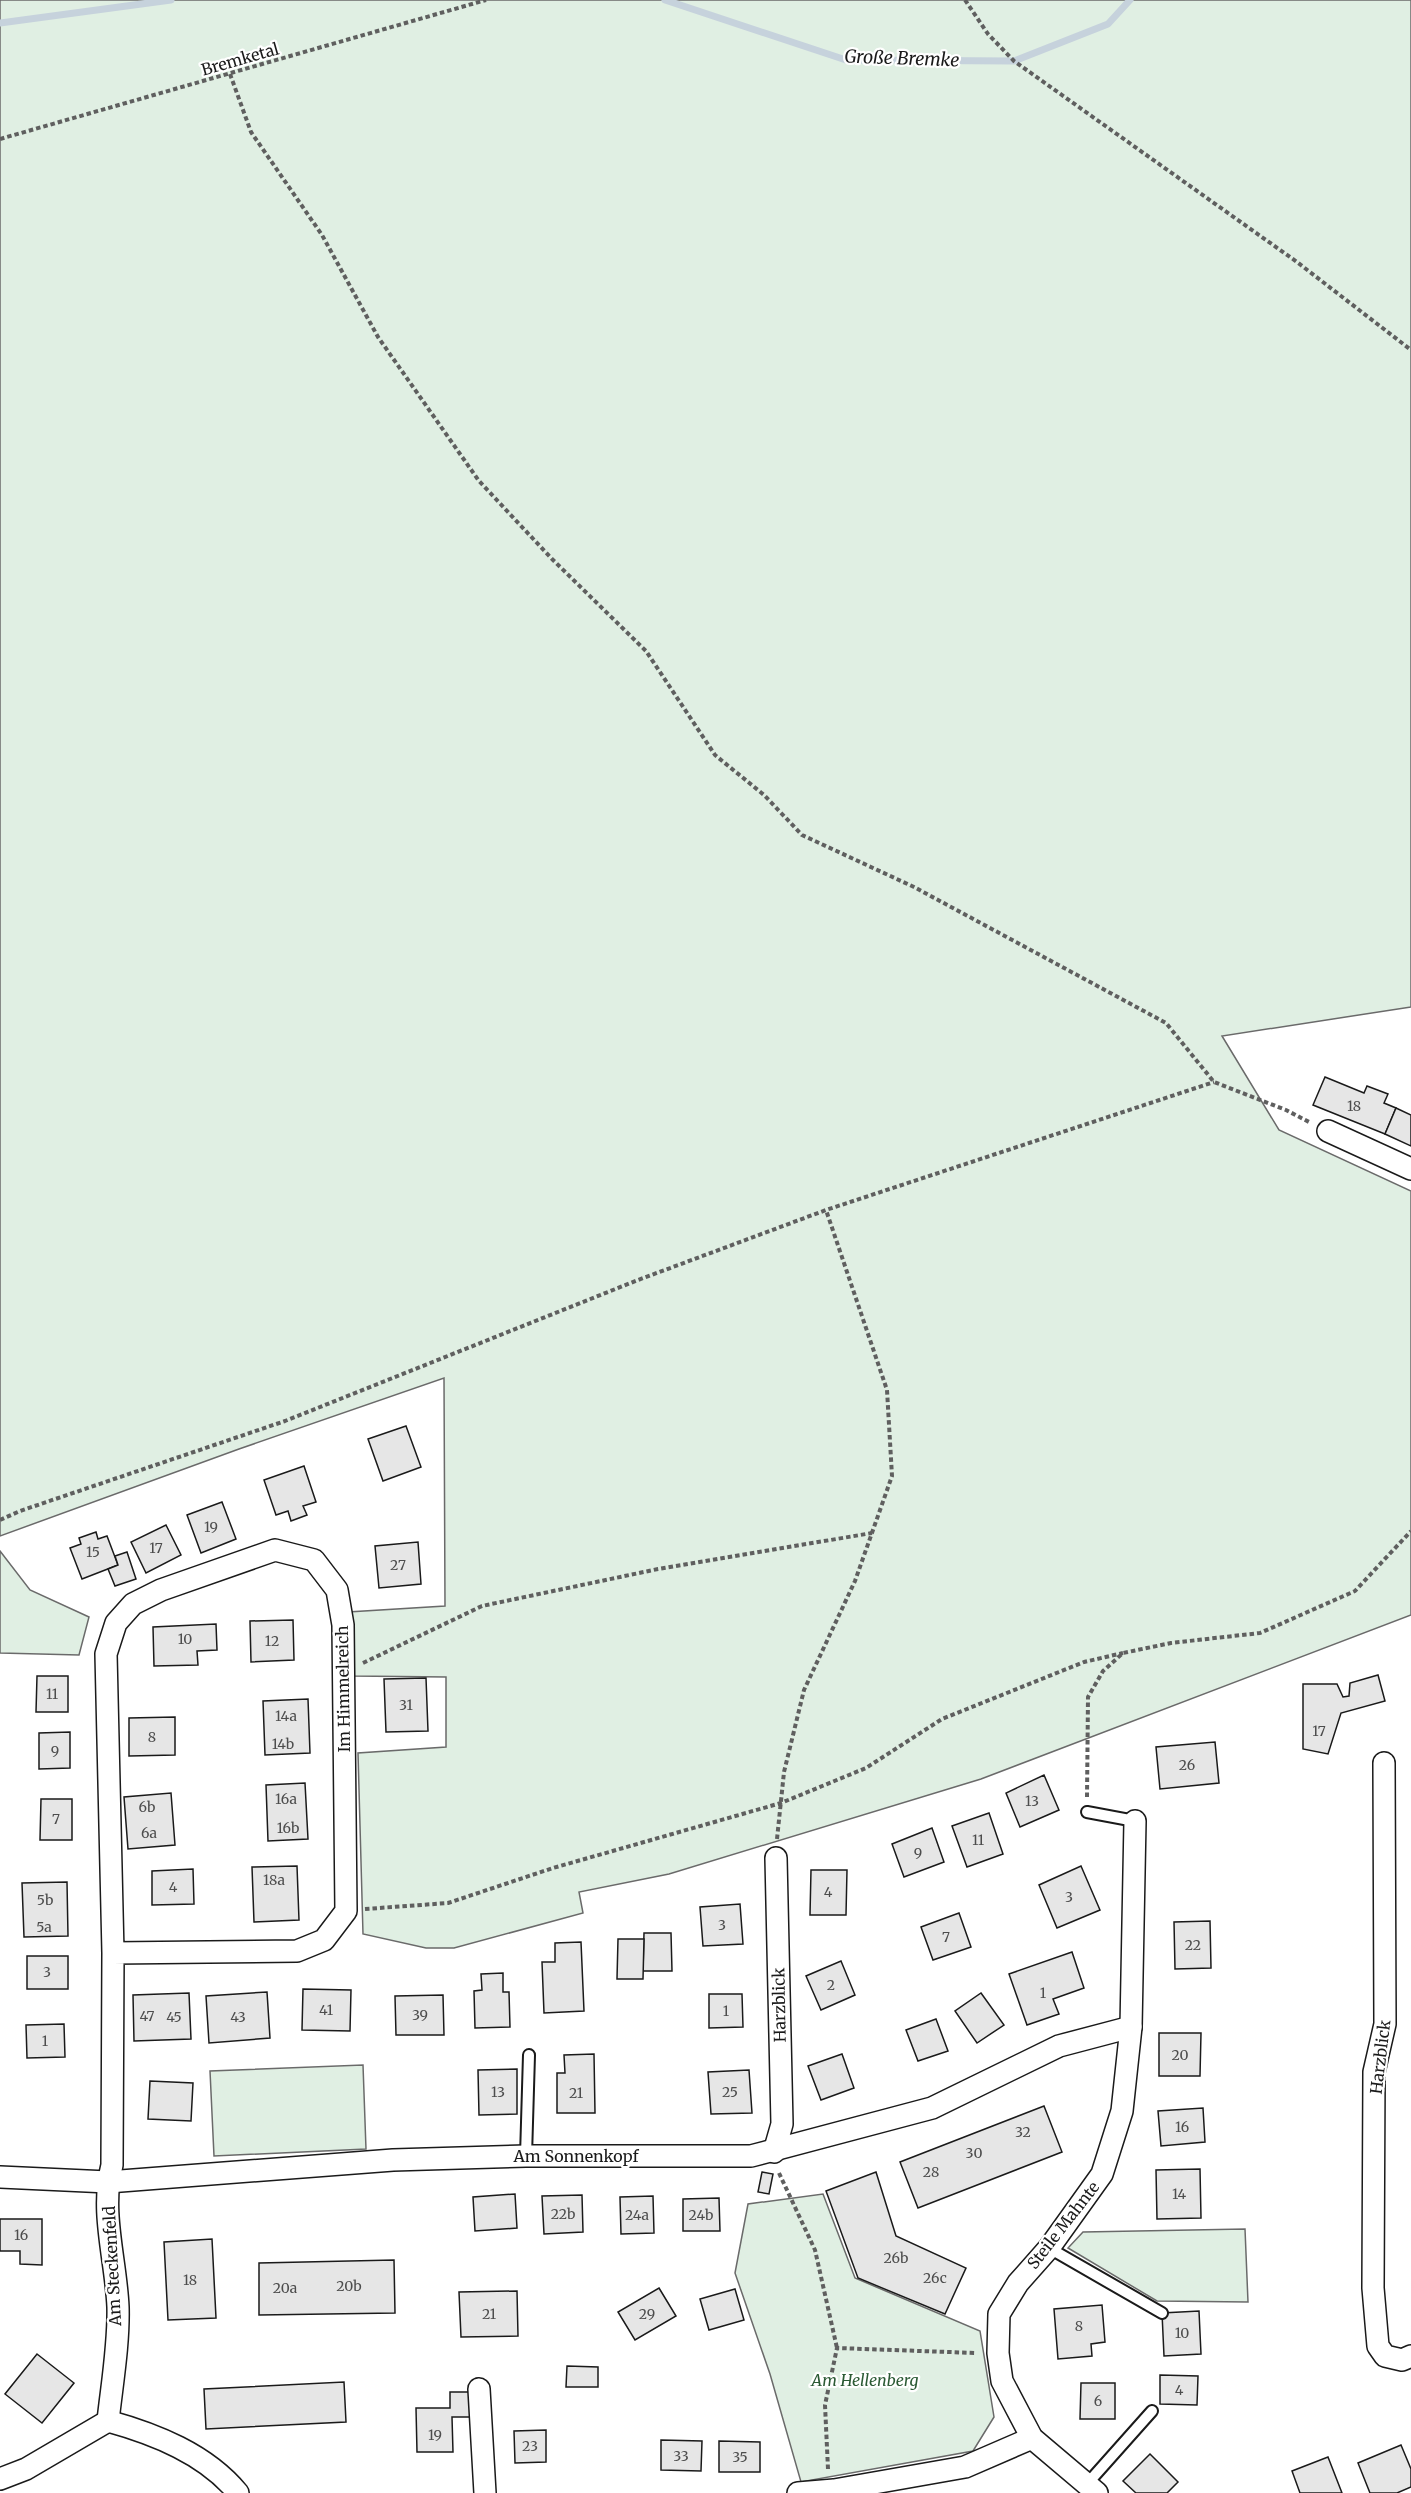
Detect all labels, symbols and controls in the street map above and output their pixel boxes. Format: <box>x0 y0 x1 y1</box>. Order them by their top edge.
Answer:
street label: Bremketal <box>199 38 281 80</box>
water label: Große Bremke <box>844 45 960 71</box>
house number: 18 <box>1347 1097 1361 1115</box>
house number: 19 <box>204 1518 218 1536</box>
house number: 17 <box>149 1539 163 1557</box>
house number: 15 <box>86 1543 100 1561</box>
house number: 27 <box>390 1556 406 1574</box>
street label: Im Himmelreich <box>332 1625 354 1753</box>
house number: 10 <box>178 1630 192 1648</box>
house number: 12 <box>265 1632 279 1650</box>
house number: 11 <box>46 1685 58 1703</box>
house number: 31 <box>399 1696 413 1714</box>
house number: 14a <box>275 1707 297 1725</box>
house number: 17 <box>1312 1722 1326 1740</box>
house number: 8 <box>148 1728 156 1746</box>
house number: 14b <box>272 1735 294 1753</box>
house number: 9 <box>51 1742 59 1760</box>
house number: 26 <box>1179 1756 1195 1774</box>
house number: 16a <box>275 1790 297 1808</box>
house number: 13 <box>1025 1792 1039 1810</box>
house number: 6b <box>139 1798 155 1816</box>
house number: 7 <box>52 1810 60 1828</box>
house number: 16b <box>277 1819 299 1837</box>
house number: 6a <box>141 1824 158 1842</box>
house number: 11 <box>972 1831 984 1849</box>
house number: 9 <box>914 1844 922 1862</box>
house number: 18a <box>263 1871 285 1889</box>
house number: 4 <box>169 1878 178 1896</box>
house number: 4 <box>824 1883 833 1901</box>
house number: 3 <box>1065 1888 1073 1906</box>
house number: 5b <box>37 1891 53 1909</box>
house number: 3 <box>718 1916 726 1934</box>
house number: 5a <box>36 1918 52 1936</box>
house number: 7 <box>942 1928 950 1946</box>
house number: 22 <box>1185 1936 1201 1954</box>
house number: 3 <box>43 1963 51 1981</box>
street label: Harzblick <box>768 1967 790 2042</box>
house number: 2 <box>827 1976 835 1994</box>
house number: 1 <box>1040 1984 1046 2002</box>
house number: 41 <box>319 2001 333 2019</box>
house number: 1 <box>723 2002 729 2020</box>
house number: 39 <box>412 2006 428 2024</box>
house number: 47 <box>139 2007 155 2025</box>
house number: 45 <box>166 2008 182 2026</box>
house number: 43 <box>230 2008 246 2026</box>
street label: Harzblick <box>1366 2018 1395 2095</box>
house number: 1 <box>42 2032 48 2050</box>
house number: 20 <box>1171 2046 1189 2064</box>
house number: 13 <box>491 2083 505 2101</box>
house number: 25 <box>722 2083 738 2101</box>
house number: 21 <box>569 2084 583 2102</box>
house number: 16 <box>1175 2118 1189 2136</box>
house number: 32 <box>1015 2123 1031 2141</box>
house number: 30 <box>966 2144 982 2162</box>
street label: Am Sonnenkopf <box>512 2146 639 2166</box>
house number: 28 <box>923 2163 939 2181</box>
street label: Steile Mahnte <box>1023 2177 1103 2273</box>
house number: 14 <box>1172 2185 1186 2203</box>
street label: Am Steckenfeld <box>99 2205 125 2328</box>
house number: 22b <box>551 2205 575 2223</box>
house number: 24a <box>625 2206 650 2224</box>
house number: 24b <box>689 2206 713 2224</box>
house number: 16 <box>14 2226 28 2244</box>
house number: 26b <box>884 2249 908 2267</box>
house number: 26c <box>923 2269 947 2287</box>
house number: 18 <box>183 2271 197 2289</box>
house number: 20b <box>336 2277 362 2295</box>
house number: 20a <box>273 2279 298 2297</box>
house number: 21 <box>482 2305 496 2323</box>
house number: 29 <box>639 2305 655 2323</box>
house number: 8 <box>1075 2317 1083 2335</box>
house number: 10 <box>1175 2324 1189 2342</box>
park label: Am Hellenberg <box>810 2370 919 2390</box>
house number: 4 <box>1175 2381 1184 2399</box>
house number: 6 <box>1094 2392 1102 2410</box>
house number: 19 <box>428 2426 442 2444</box>
house number: 23 <box>522 2437 538 2455</box>
house number: 33 <box>673 2447 689 2465</box>
house number: 35 <box>732 2448 748 2466</box>

